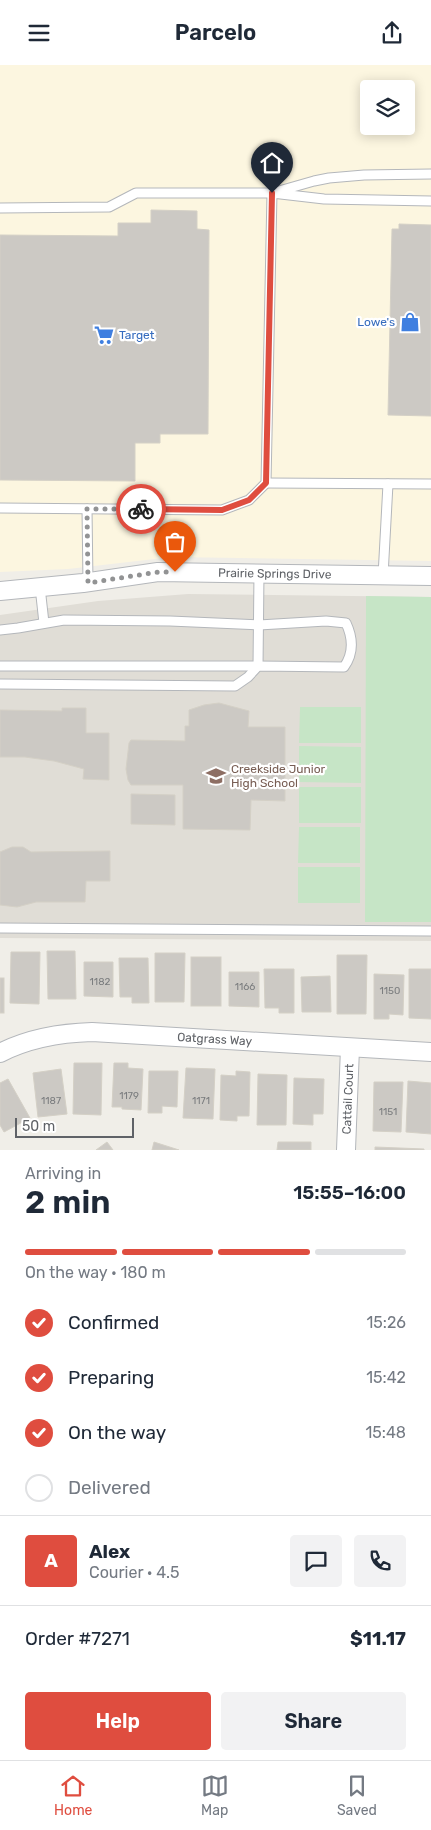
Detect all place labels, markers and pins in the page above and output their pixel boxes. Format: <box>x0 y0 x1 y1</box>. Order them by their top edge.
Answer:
pin <box>251 142 293 193</box>
shop icon: Lowe's <box>399 311 421 333</box>
place label: Lowe's <box>357 315 395 329</box>
supermarket icon: Target <box>93 324 115 346</box>
place label: Target <box>119 328 155 342</box>
pin <box>154 521 196 572</box>
place label: Creekside Junior High School <box>231 762 326 790</box>
school or university icon: Creekside Junior High School <box>205 765 227 787</box>

